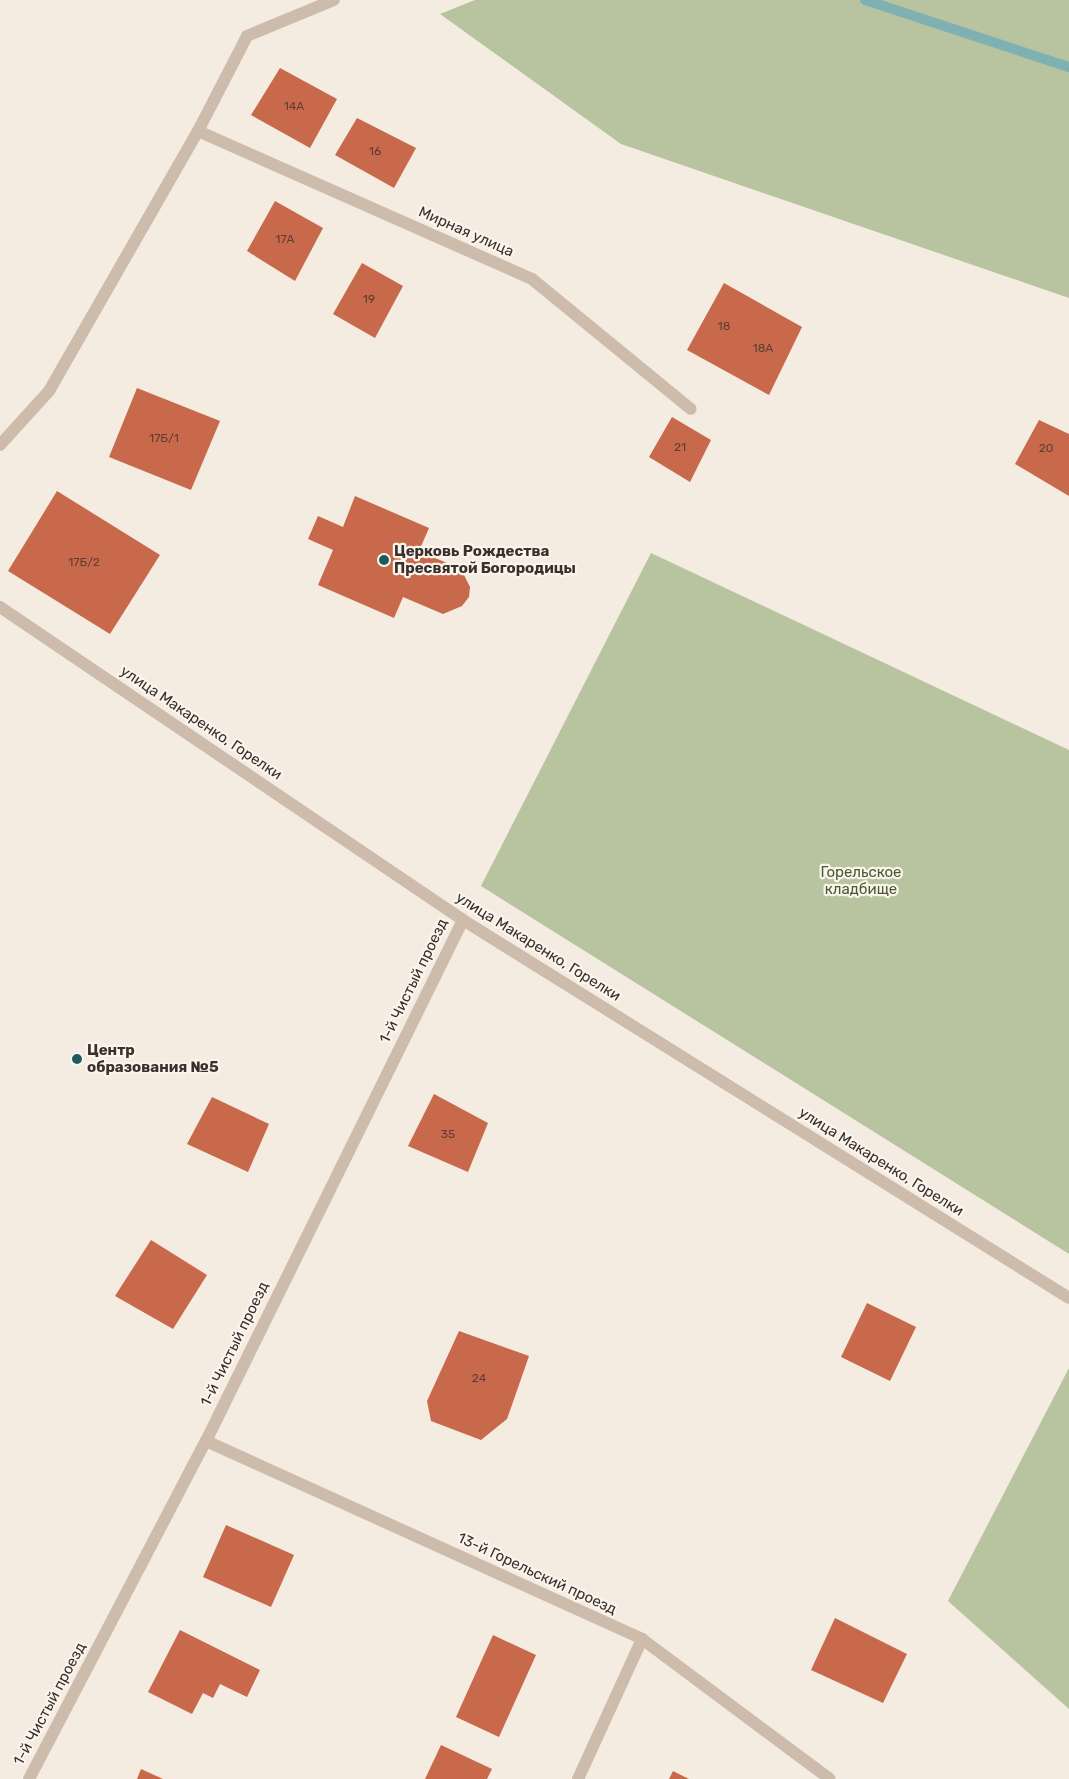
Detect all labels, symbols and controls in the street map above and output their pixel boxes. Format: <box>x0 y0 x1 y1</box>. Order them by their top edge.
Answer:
house number: 14А <box>284 100 304 114</box>
house number: 16 <box>369 145 381 159</box>
street label: Мирная улица <box>416 203 516 261</box>
house number: 17А <box>275 233 295 247</box>
house number: 19 <box>363 293 375 307</box>
house number: 18 <box>718 320 730 334</box>
house number: 18А <box>753 342 773 356</box>
house number: 17Б/1 <box>149 432 179 446</box>
house number: 21 <box>674 441 686 455</box>
house number: 20 <box>1039 442 1053 456</box>
place label: Церковь Рождества Пресвятой Богородицы <box>394 542 576 577</box>
marker: Церковь Рождества Пресвятой Богородицы <box>378 554 390 566</box>
house number: 17Б/2 <box>68 556 100 570</box>
street label: улица Макаренко, Горелки <box>117 662 285 784</box>
park label: Горельское кладбище <box>820 863 902 898</box>
street label: улица Макаренко, Горелки <box>452 889 624 1005</box>
street label: 1-й Чистый проезд <box>376 916 452 1046</box>
place label: Центр образования №5 <box>87 1041 219 1076</box>
marker: Центр образования №5 <box>71 1053 83 1065</box>
street label: улица Макаренко, Горелки <box>795 1104 967 1220</box>
house number: 35 <box>441 1128 455 1142</box>
street label: 1-й Чистый проезд <box>197 1279 273 1409</box>
house number: 24 <box>472 1372 486 1386</box>
street label: 13-й Горельский проезд <box>455 1529 619 1619</box>
street label: 1-й Чистый проезд <box>10 1640 90 1768</box>

